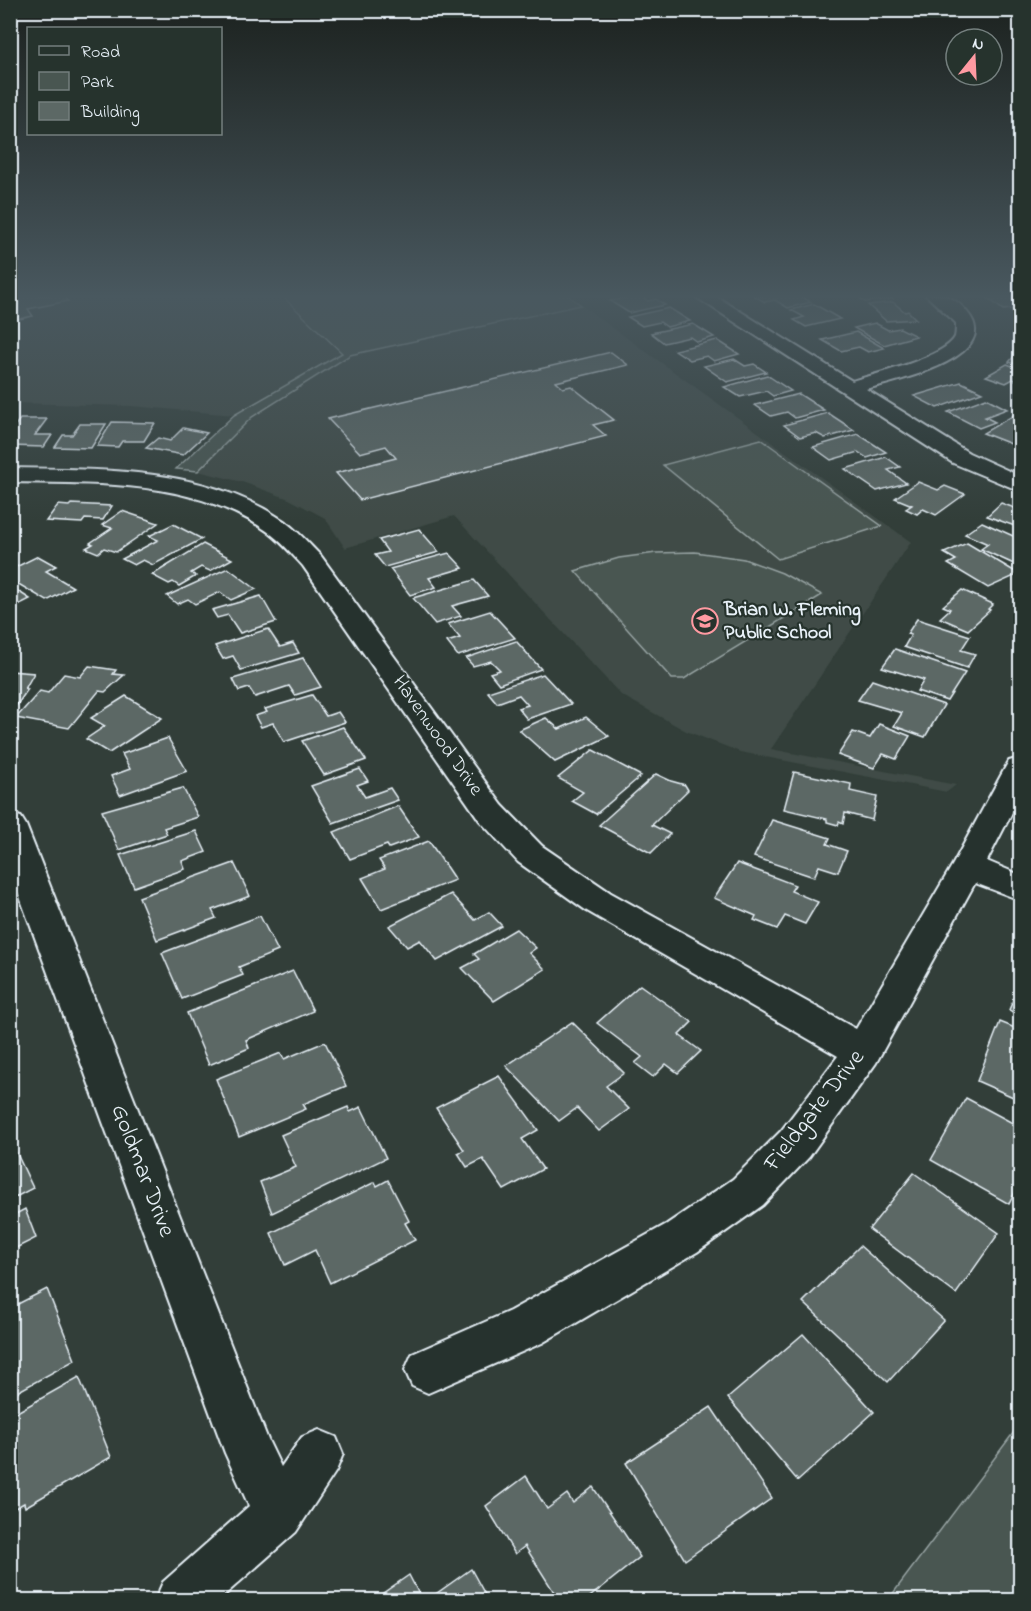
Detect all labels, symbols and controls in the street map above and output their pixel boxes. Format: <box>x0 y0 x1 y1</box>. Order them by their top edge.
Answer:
legend <box>27 27 222 135</box>
north arrow <box>944 27 1004 87</box>
text: N <box>969 32 987 58</box>
text: Road <box>81 40 120 66</box>
text: Park <box>81 70 114 96</box>
text: Building <box>80 100 140 127</box>
place label: Brian W. Fleming Public School <box>723 596 861 648</box>
school or university icon: Brian W. Fleming Public School <box>690 606 720 636</box>
street label: Havenwood Drive <box>385 670 489 802</box>
street label: Fieldgate Drive <box>755 1042 874 1180</box>
street label: Goldmar Drive <box>101 1100 183 1243</box>

